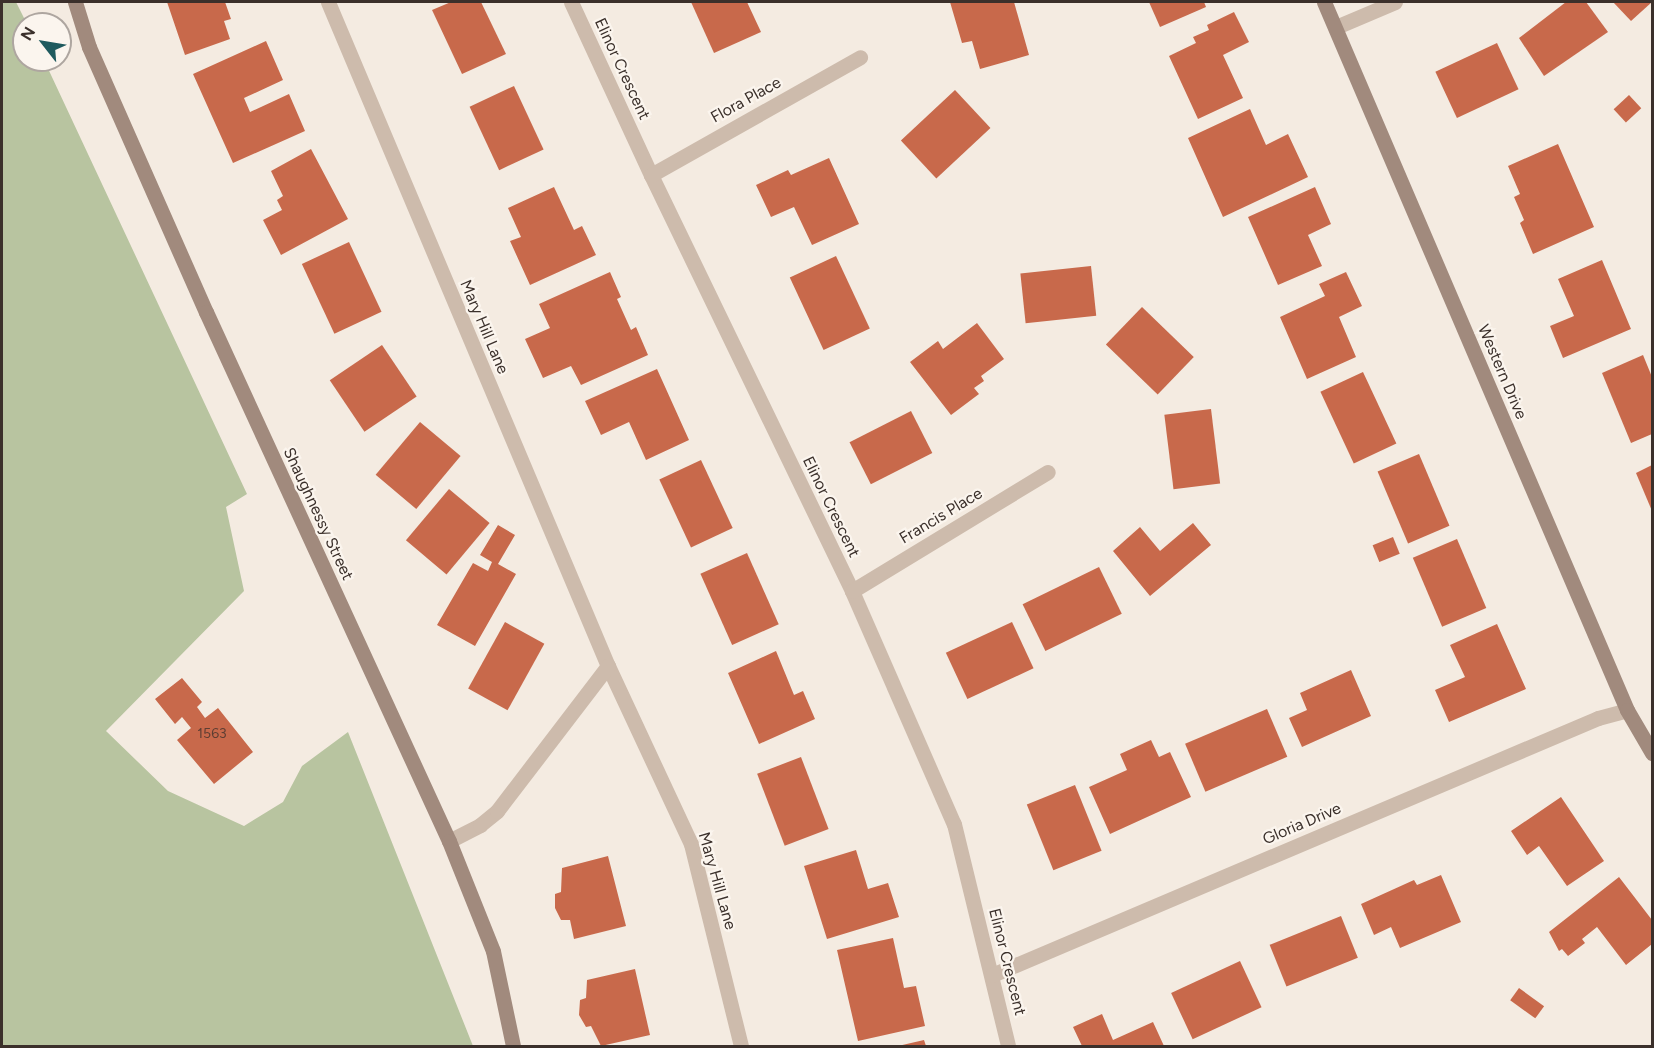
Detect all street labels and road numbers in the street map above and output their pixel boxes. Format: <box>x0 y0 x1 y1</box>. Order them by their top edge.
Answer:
street label: Elinor Crescent <box>590 15 654 123</box>
street label: Flora Place <box>708 73 784 127</box>
street label: Mary Hill Lane <box>456 277 512 377</box>
street label: Western Drive <box>1473 322 1531 422</box>
street label: Shaughnessy Street <box>279 445 357 583</box>
street label: Elinor Crescent <box>798 453 864 561</box>
street label: Francis Place <box>896 484 986 548</box>
street label: Gloria Drive <box>1260 799 1344 849</box>
street label: Mary Hill Lane <box>694 830 740 932</box>
street label: Elinor Crescent <box>984 906 1030 1018</box>

